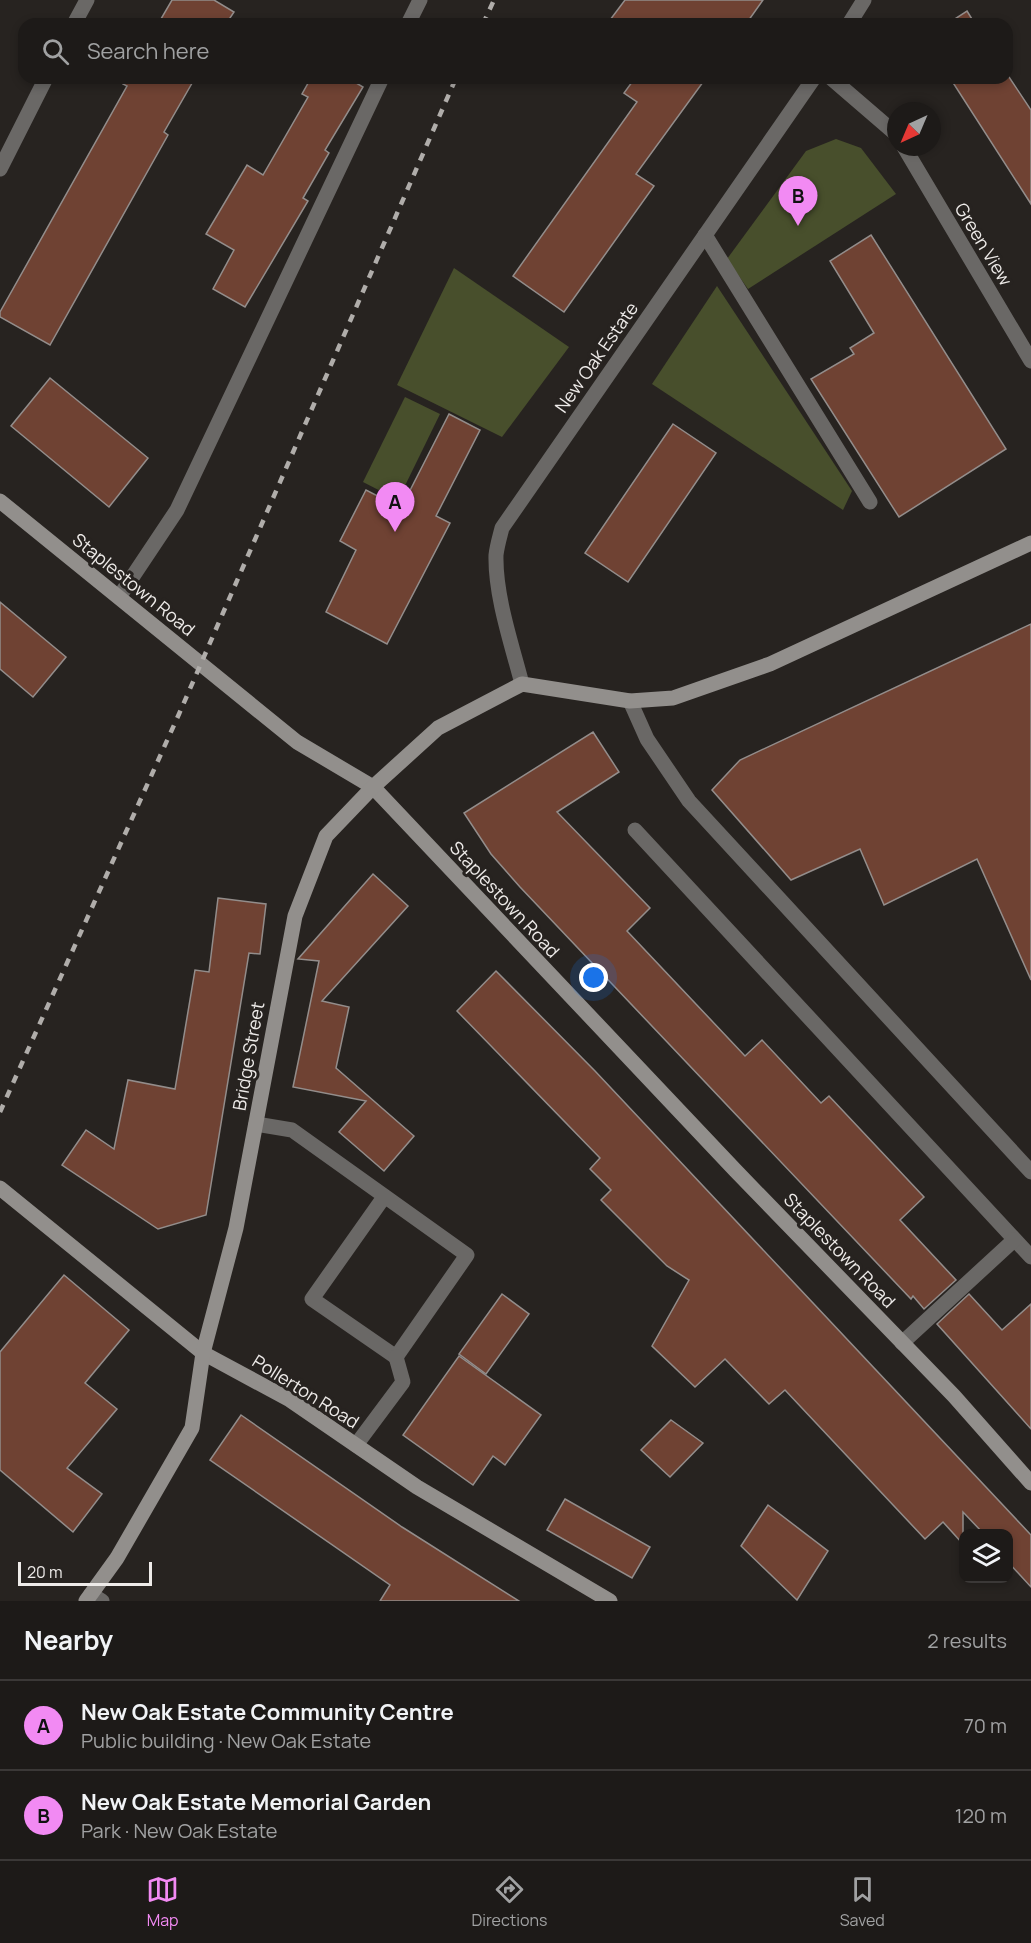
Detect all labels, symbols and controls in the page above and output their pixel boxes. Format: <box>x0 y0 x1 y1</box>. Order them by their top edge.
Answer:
search box <box>18 18 1013 84</box>
icon: search <box>39 35 72 68</box>
text: Search here <box>87 36 209 66</box>
north arrow <box>887 102 941 156</box>
pin: B <box>778 176 818 226</box>
street label: Green View <box>950 198 1018 290</box>
street label: New Oak Estate <box>549 297 643 417</box>
pin: A <box>376 482 414 532</box>
street label: Staplestown Road <box>68 527 200 641</box>
street label: Staplestown Road <box>445 836 565 962</box>
your location <box>579 963 608 992</box>
street label: Bridge Street <box>227 1000 269 1112</box>
street label: Staplestown Road <box>779 1187 901 1313</box>
street label: Pollerton Road <box>248 1349 364 1433</box>
map controls <box>959 1529 1013 1583</box>
button: layers <box>959 1529 1013 1583</box>
scale bar <box>18 1559 152 1586</box>
text: 20 m <box>27 1561 63 1583</box>
text: Nearby <box>24 1622 113 1658</box>
text: 2 results <box>927 1627 1007 1654</box>
text: New Oak Estate Community Centre <box>81 1697 454 1727</box>
text: A <box>37 1712 50 1739</box>
text: 70 m <box>964 1712 1007 1739</box>
text: Public building · New Oak Estate <box>81 1727 371 1754</box>
text: New Oak Estate Memorial Garden <box>81 1787 431 1817</box>
text: B <box>37 1802 50 1829</box>
text: 120 m <box>955 1802 1007 1829</box>
text: Park · New Oak Estate <box>81 1817 278 1844</box>
tab: Map <box>146 1873 179 1931</box>
tab: Directions <box>472 1873 547 1931</box>
tab: Saved <box>840 1873 885 1931</box>

